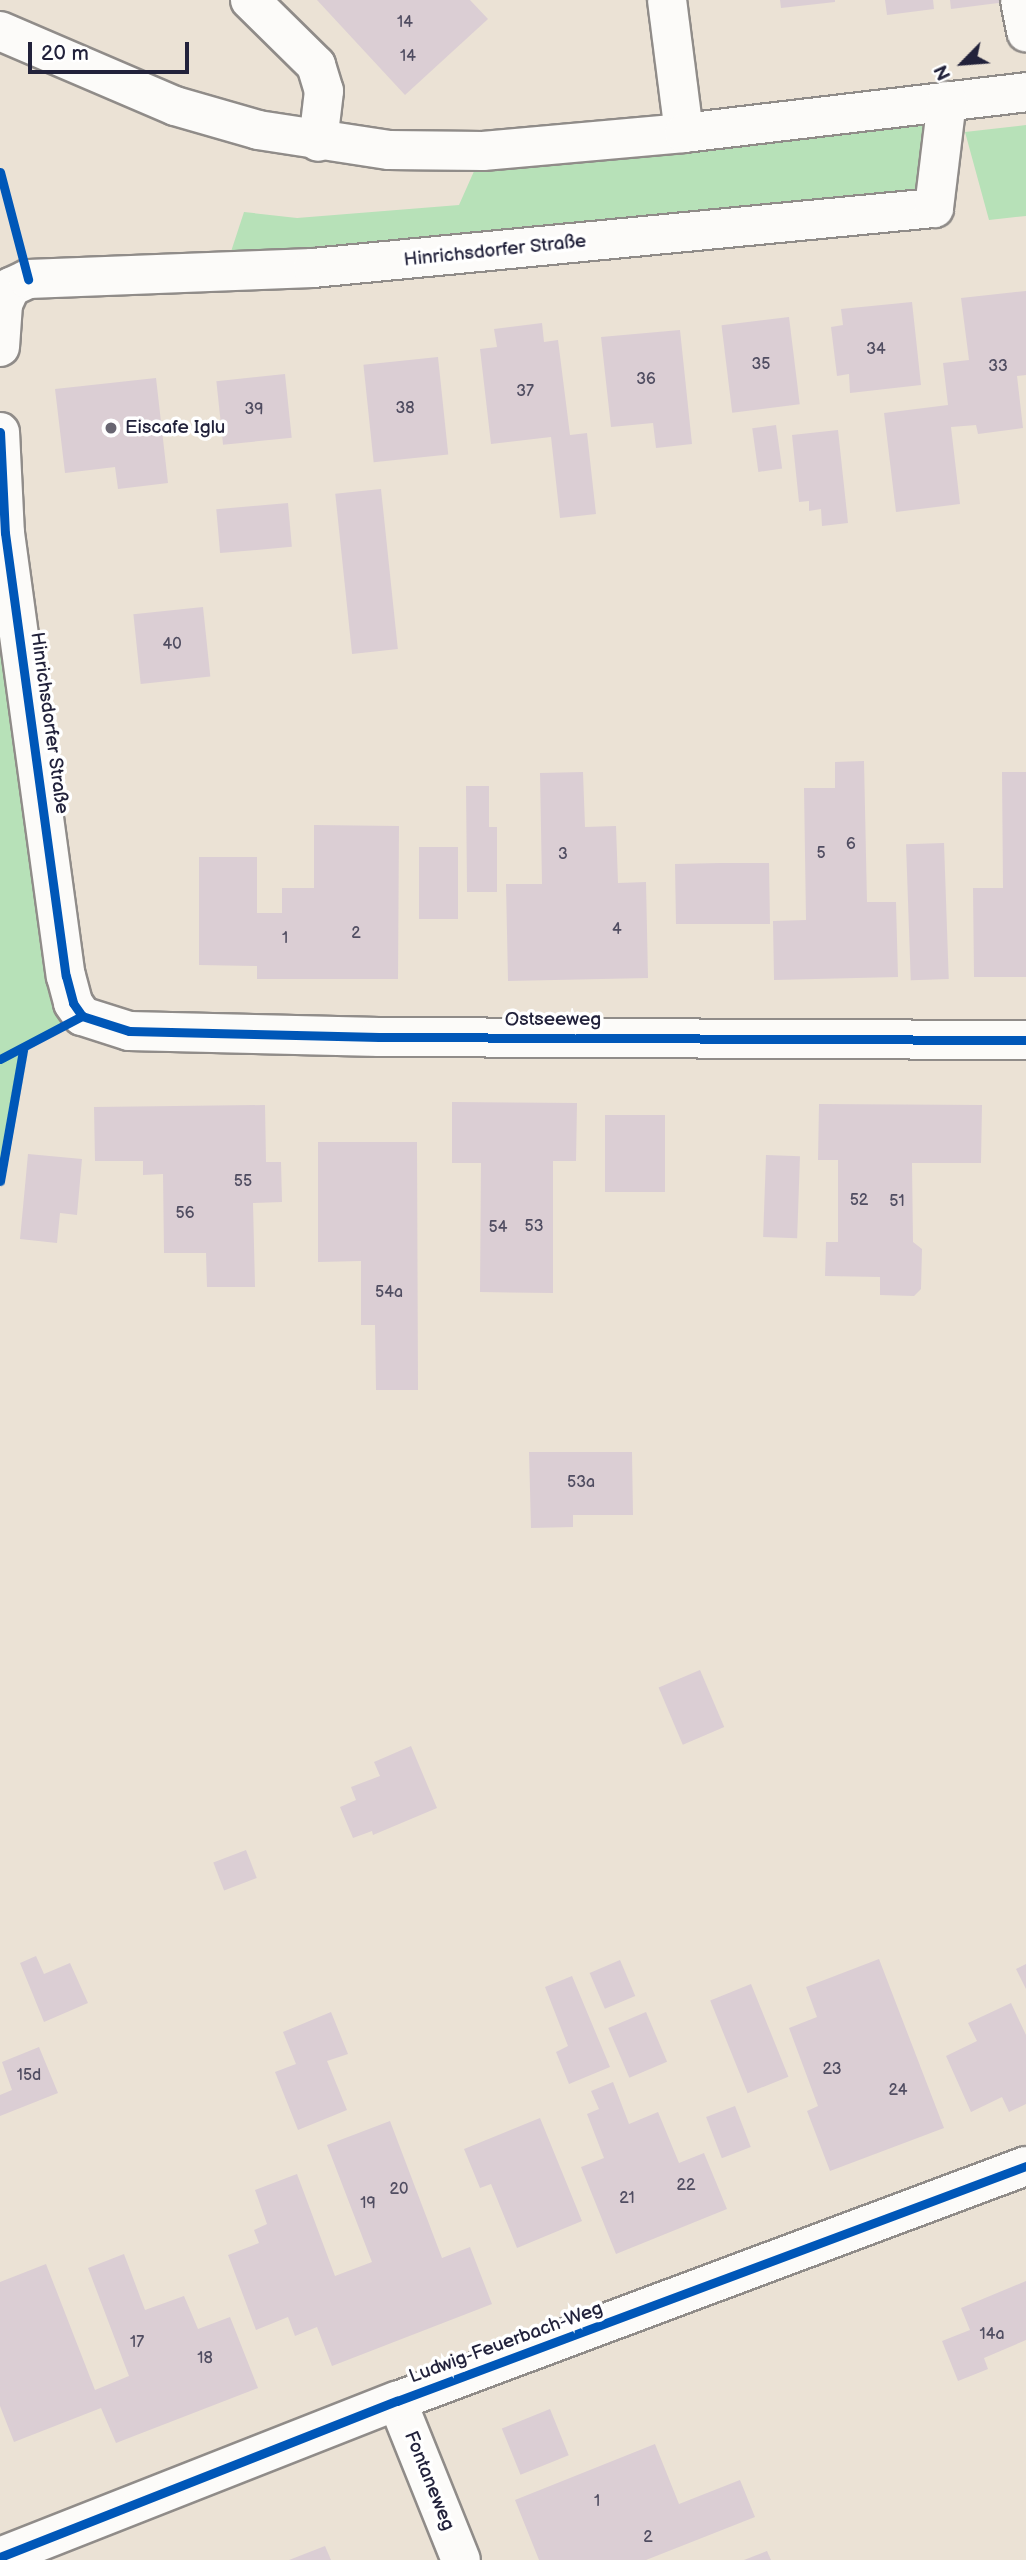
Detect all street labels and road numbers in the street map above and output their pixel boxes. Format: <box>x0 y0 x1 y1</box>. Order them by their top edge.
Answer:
street label: Hinrichsdorfer Straße <box>402 230 588 272</box>
street label: Hinrichsdorfer Straße <box>25 630 73 816</box>
street label: Ostseeweg <box>505 1009 601 1031</box>
street label: Ludwig-Feuerbach-Weg <box>406 2297 606 2389</box>
street label: Fontaneweg <box>399 2428 459 2534</box>

